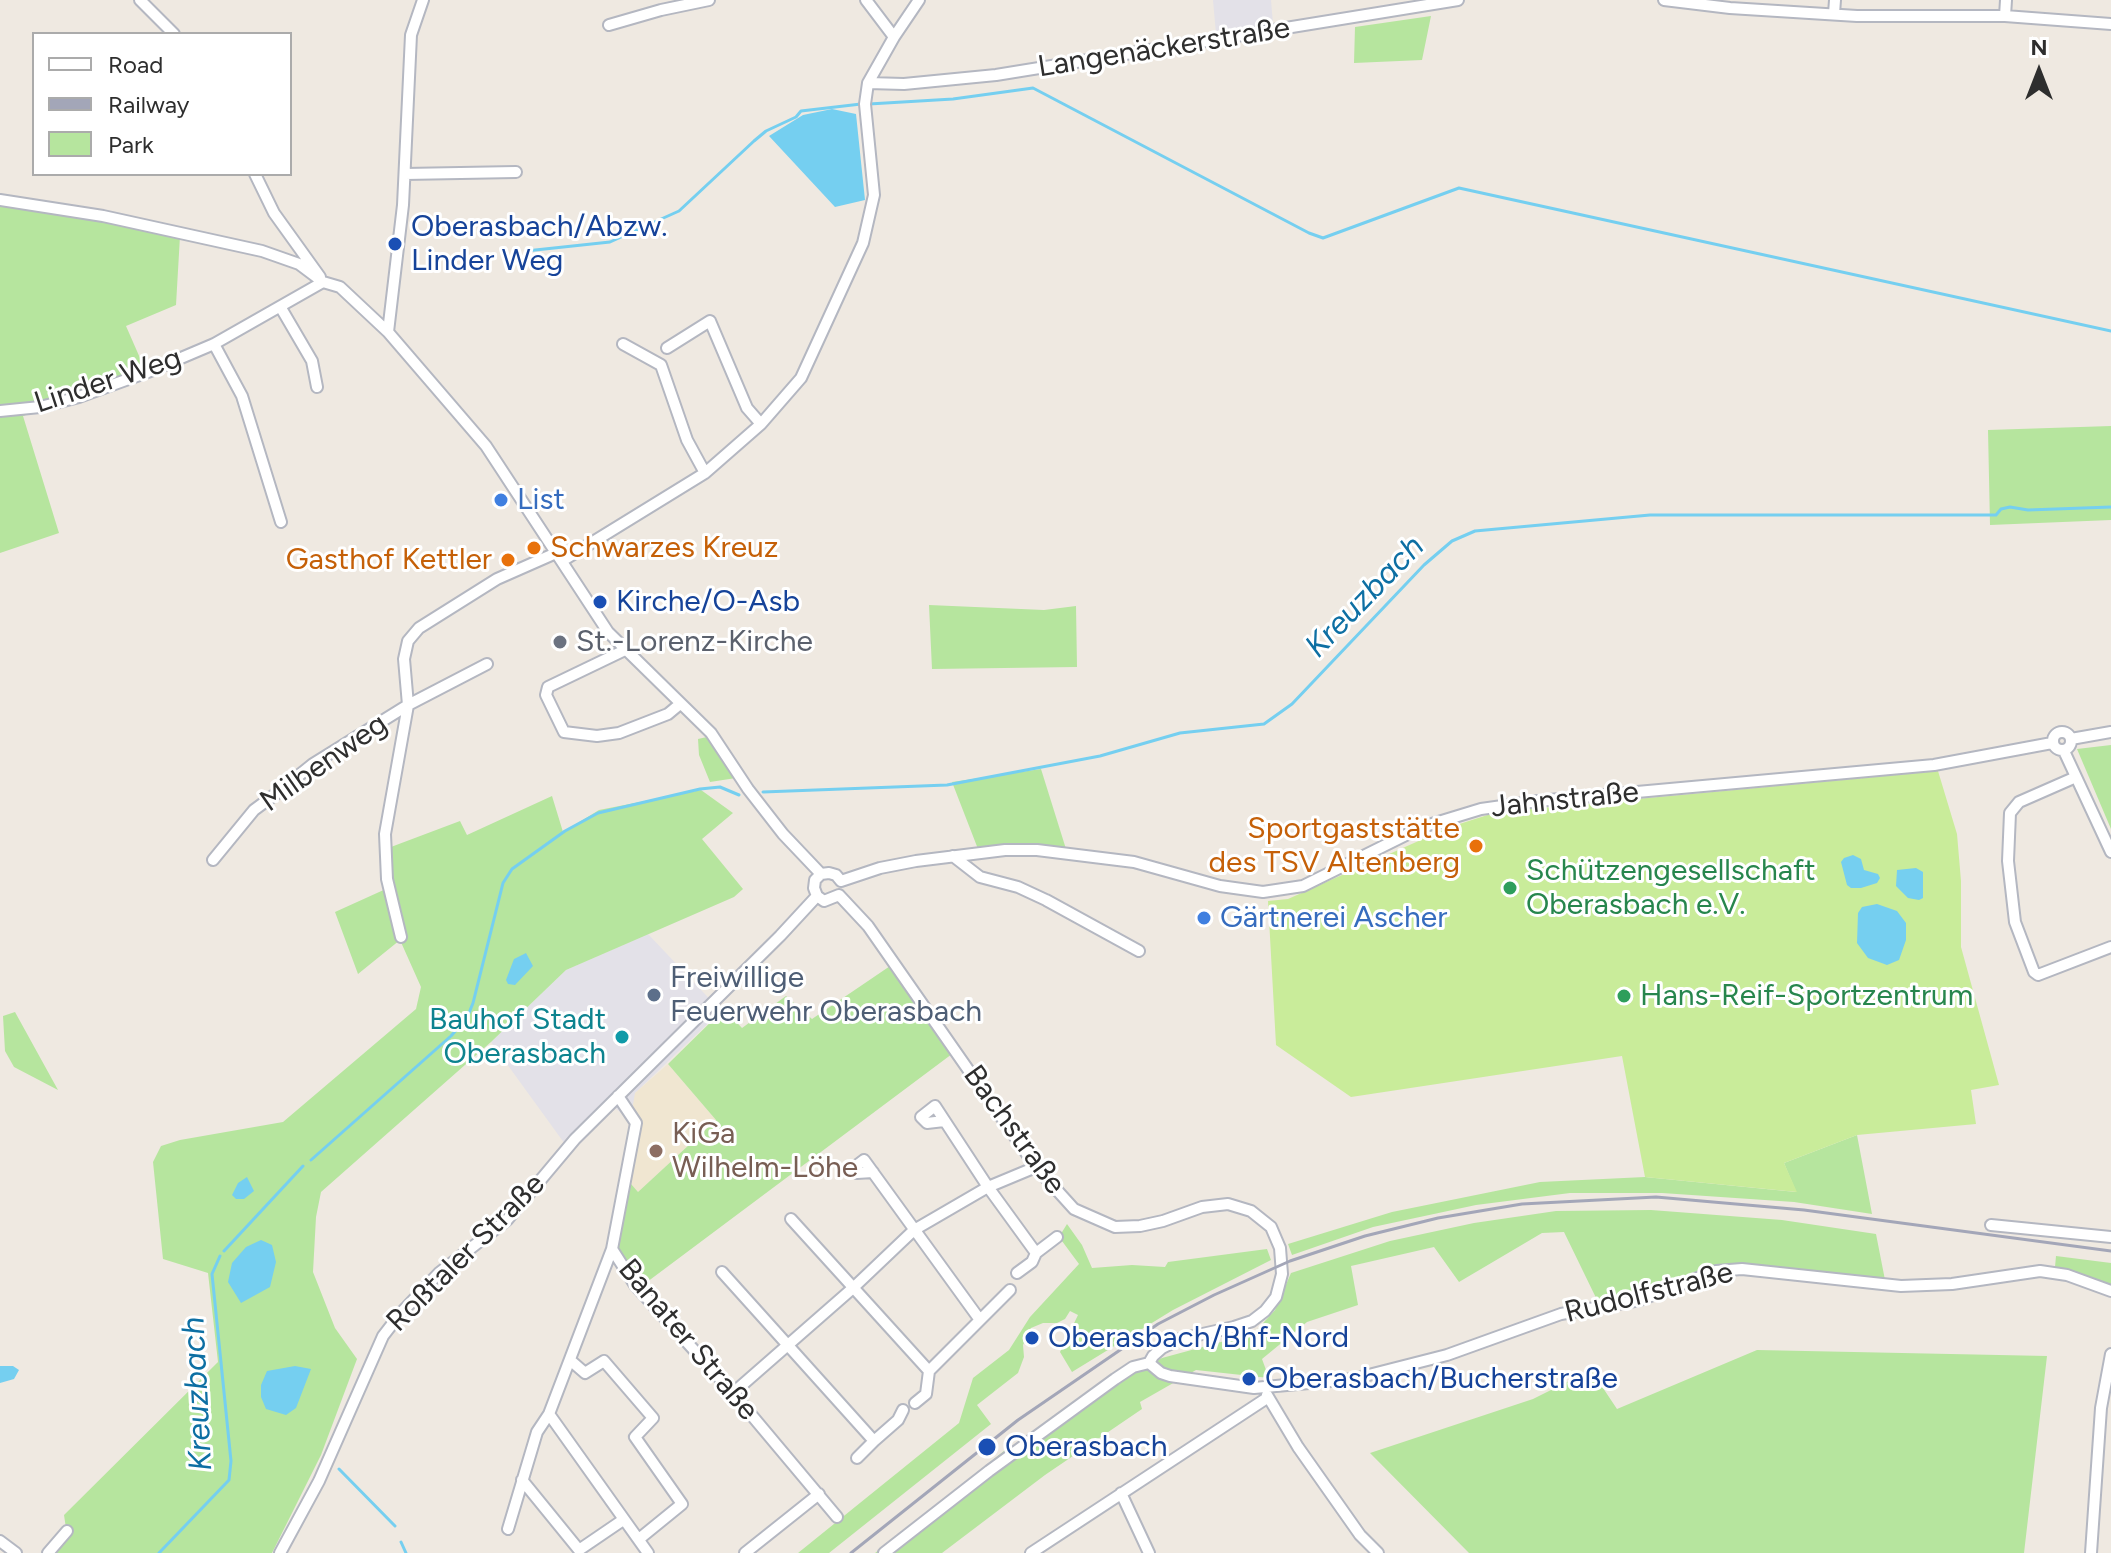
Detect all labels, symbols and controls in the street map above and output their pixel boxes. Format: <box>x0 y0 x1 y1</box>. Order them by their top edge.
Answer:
street label: Langenäckerstraße <box>1035 10 1293 86</box>
legend <box>32 32 292 176</box>
north arrow <box>1999 32 2079 112</box>
text: N <box>2030 34 2048 61</box>
text: Road <box>108 50 163 79</box>
text: Railway <box>108 90 189 119</box>
text: Park <box>108 130 154 159</box>
place label: Oberasbach/Abzw. Linder Weg <box>411 209 668 280</box>
marker: Oberasbach/Abzw. Linder Weg <box>386 235 404 253</box>
street label: Linder Weg <box>30 340 186 422</box>
place label: List <box>517 482 565 518</box>
marker: List <box>492 491 510 509</box>
water label: Kreuzbach <box>1298 528 1432 666</box>
place label: Schwarzes Kreuz <box>550 530 779 566</box>
marker: Schwarzes Kreuz <box>525 539 543 557</box>
place label: Gasthof Kettler <box>286 542 492 578</box>
marker: Gasthof Kettler <box>499 551 517 569</box>
place label: Kirche/O-Asb <box>616 584 800 620</box>
marker: Kirche/O-Asb <box>591 593 609 611</box>
place label: St.-Lorenz-Kirche <box>576 624 813 660</box>
marker: St.-Lorenz-Kirche <box>551 633 569 651</box>
street label: Milbenweg <box>254 706 394 820</box>
street label: Jahnstraße <box>1489 774 1641 826</box>
place label: Sportgaststätte des TSV Altenberg <box>1208 811 1460 882</box>
marker: Sportgaststätte des TSV Altenberg <box>1467 837 1485 855</box>
place label: Schützengesellschaft Oberasbach e.V. <box>1526 853 1816 924</box>
marker: Schützengesellschaft Oberasbach e.V. <box>1501 879 1519 897</box>
place label: Gärtnerei Ascher <box>1220 900 1447 936</box>
marker: Gärtnerei Ascher <box>1195 909 1213 927</box>
place label: Freiwillige Feuerwehr Oberasbach <box>670 960 982 1030</box>
place label: Hans-Reif-Sportzentrum <box>1640 978 1973 1014</box>
marker: Freiwillige Feuerwehr Oberasbach <box>645 986 663 1004</box>
marker: Hans-Reif-Sportzentrum <box>1615 987 1633 1005</box>
place label: Bauhof Stadt Oberasbach <box>429 1002 606 1072</box>
marker: Bauhof Stadt Oberasbach <box>613 1028 631 1046</box>
street label: Bachstraße <box>955 1058 1073 1202</box>
place label: KiGa Wilhelm-Löhe <box>672 1116 858 1186</box>
marker: KiGa Wilhelm-Löhe <box>647 1142 665 1160</box>
street label: Roßtaler Straße <box>379 1166 553 1340</box>
street label: Banater Straße <box>610 1252 766 1428</box>
street label: Rudolfstraße <box>1561 1255 1737 1331</box>
water label: Kreuzbach <box>175 1316 221 1472</box>
place label: Oberasbach/Bhf-Nord <box>1048 1320 1349 1356</box>
marker: Oberasbach/Bhf-Nord <box>1023 1329 1041 1347</box>
place label: Oberasbach/Bucherstraße <box>1265 1361 1618 1397</box>
marker: Oberasbach/Bucherstraße <box>1240 1370 1258 1388</box>
place label: Oberasbach <box>1005 1429 1168 1465</box>
marker: Oberasbach <box>976 1436 998 1458</box>

